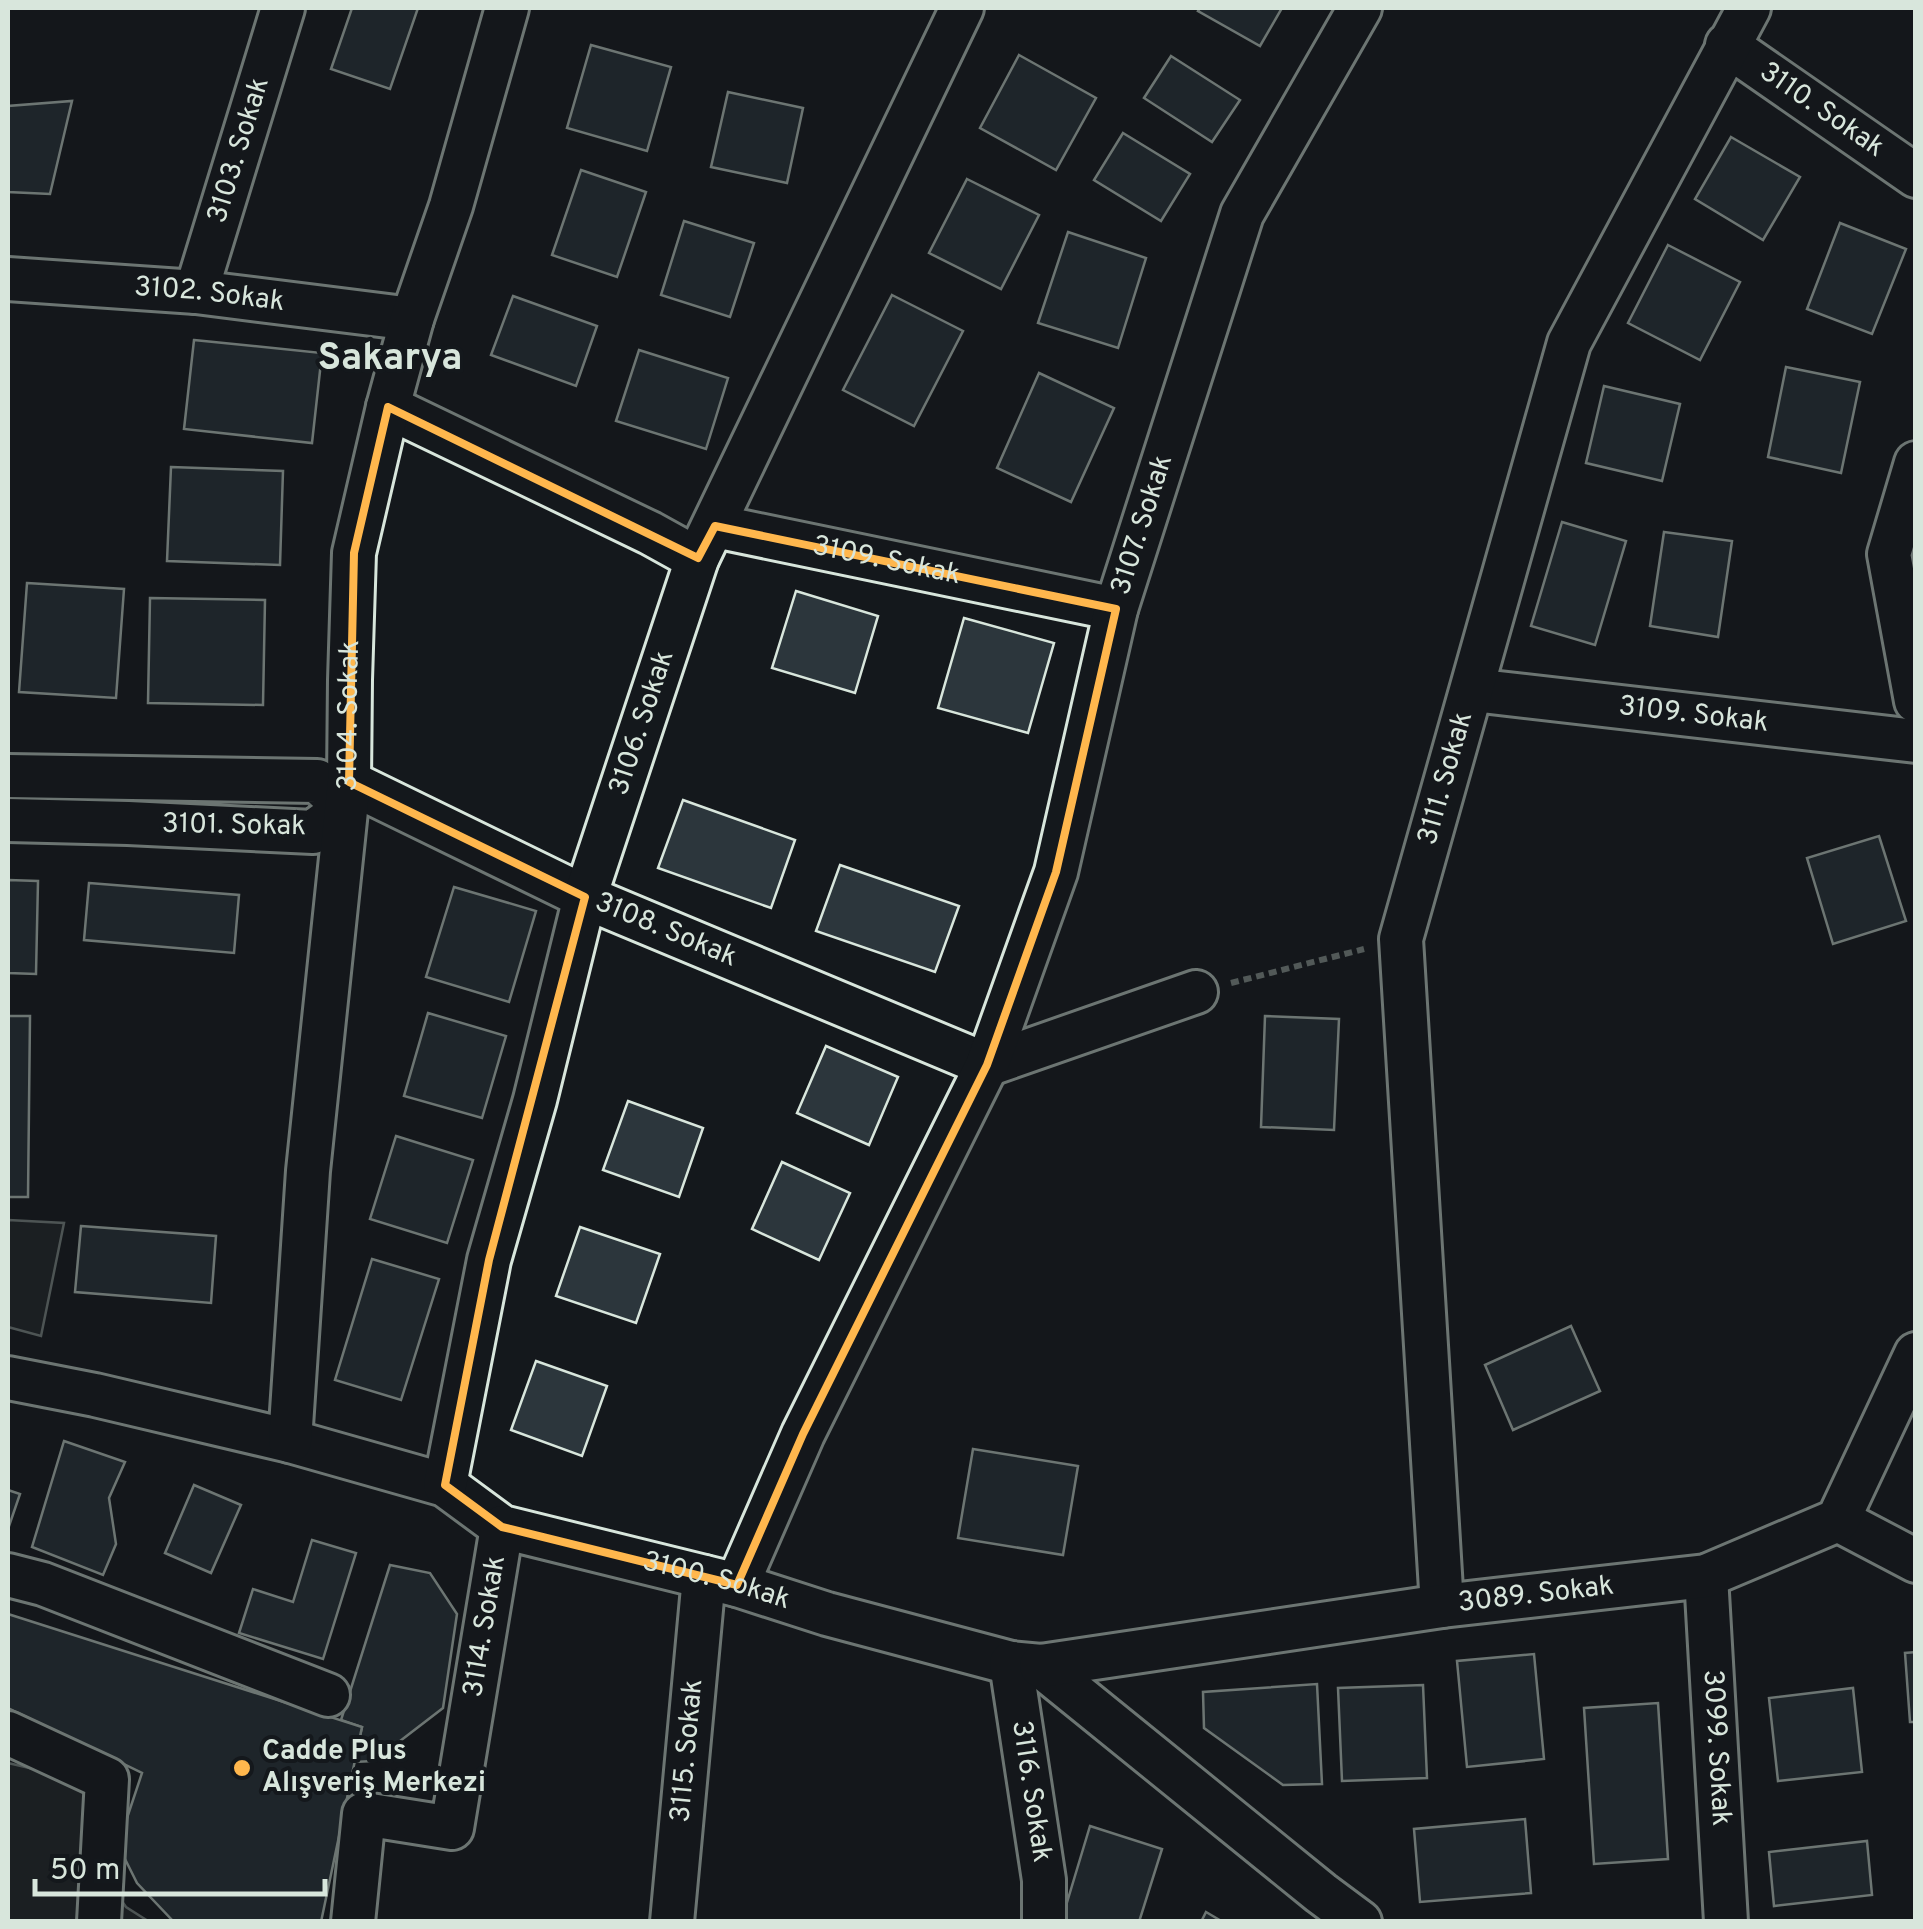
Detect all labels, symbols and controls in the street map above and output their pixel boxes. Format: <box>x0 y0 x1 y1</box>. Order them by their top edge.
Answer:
street label: 3110. Sokak <box>1752 55 1891 166</box>
street label: 3103. Sokak <box>200 73 279 228</box>
street label: 3102. Sokak <box>133 270 287 321</box>
district label: Sakarya <box>318 335 462 384</box>
street label: 3107. Sokak <box>1104 451 1182 599</box>
street label: 3109. Sokak <box>809 529 964 594</box>
street label: 3104. Sokak <box>330 640 369 793</box>
street label: 3106. Sokak <box>602 646 683 800</box>
street label: 3109. Sokak <box>1617 689 1770 742</box>
street label: 3111. Sokak <box>1410 708 1482 849</box>
street label: 3101. Sokak <box>162 807 306 845</box>
street label: 3108. Sokak <box>589 885 742 976</box>
street label: 3100. Sokak <box>639 1544 795 1619</box>
street label: 3114. Sokak <box>456 1553 515 1700</box>
street label: 3089. Sokak <box>1456 1569 1616 1622</box>
street label: 3099. Sokak <box>1693 1669 1738 1827</box>
street label: 3115. Sokak <box>663 1678 712 1824</box>
street label: 3116. Sokak <box>1002 1718 1059 1865</box>
place label: Cadde Plus Alışveriş Merkezi <box>262 1734 486 1802</box>
marker: Cadde Plus Alışveriş Merkezi <box>231 1757 253 1779</box>
scale bar <box>35 1834 325 1896</box>
text: 50 m <box>50 1853 120 1890</box>

